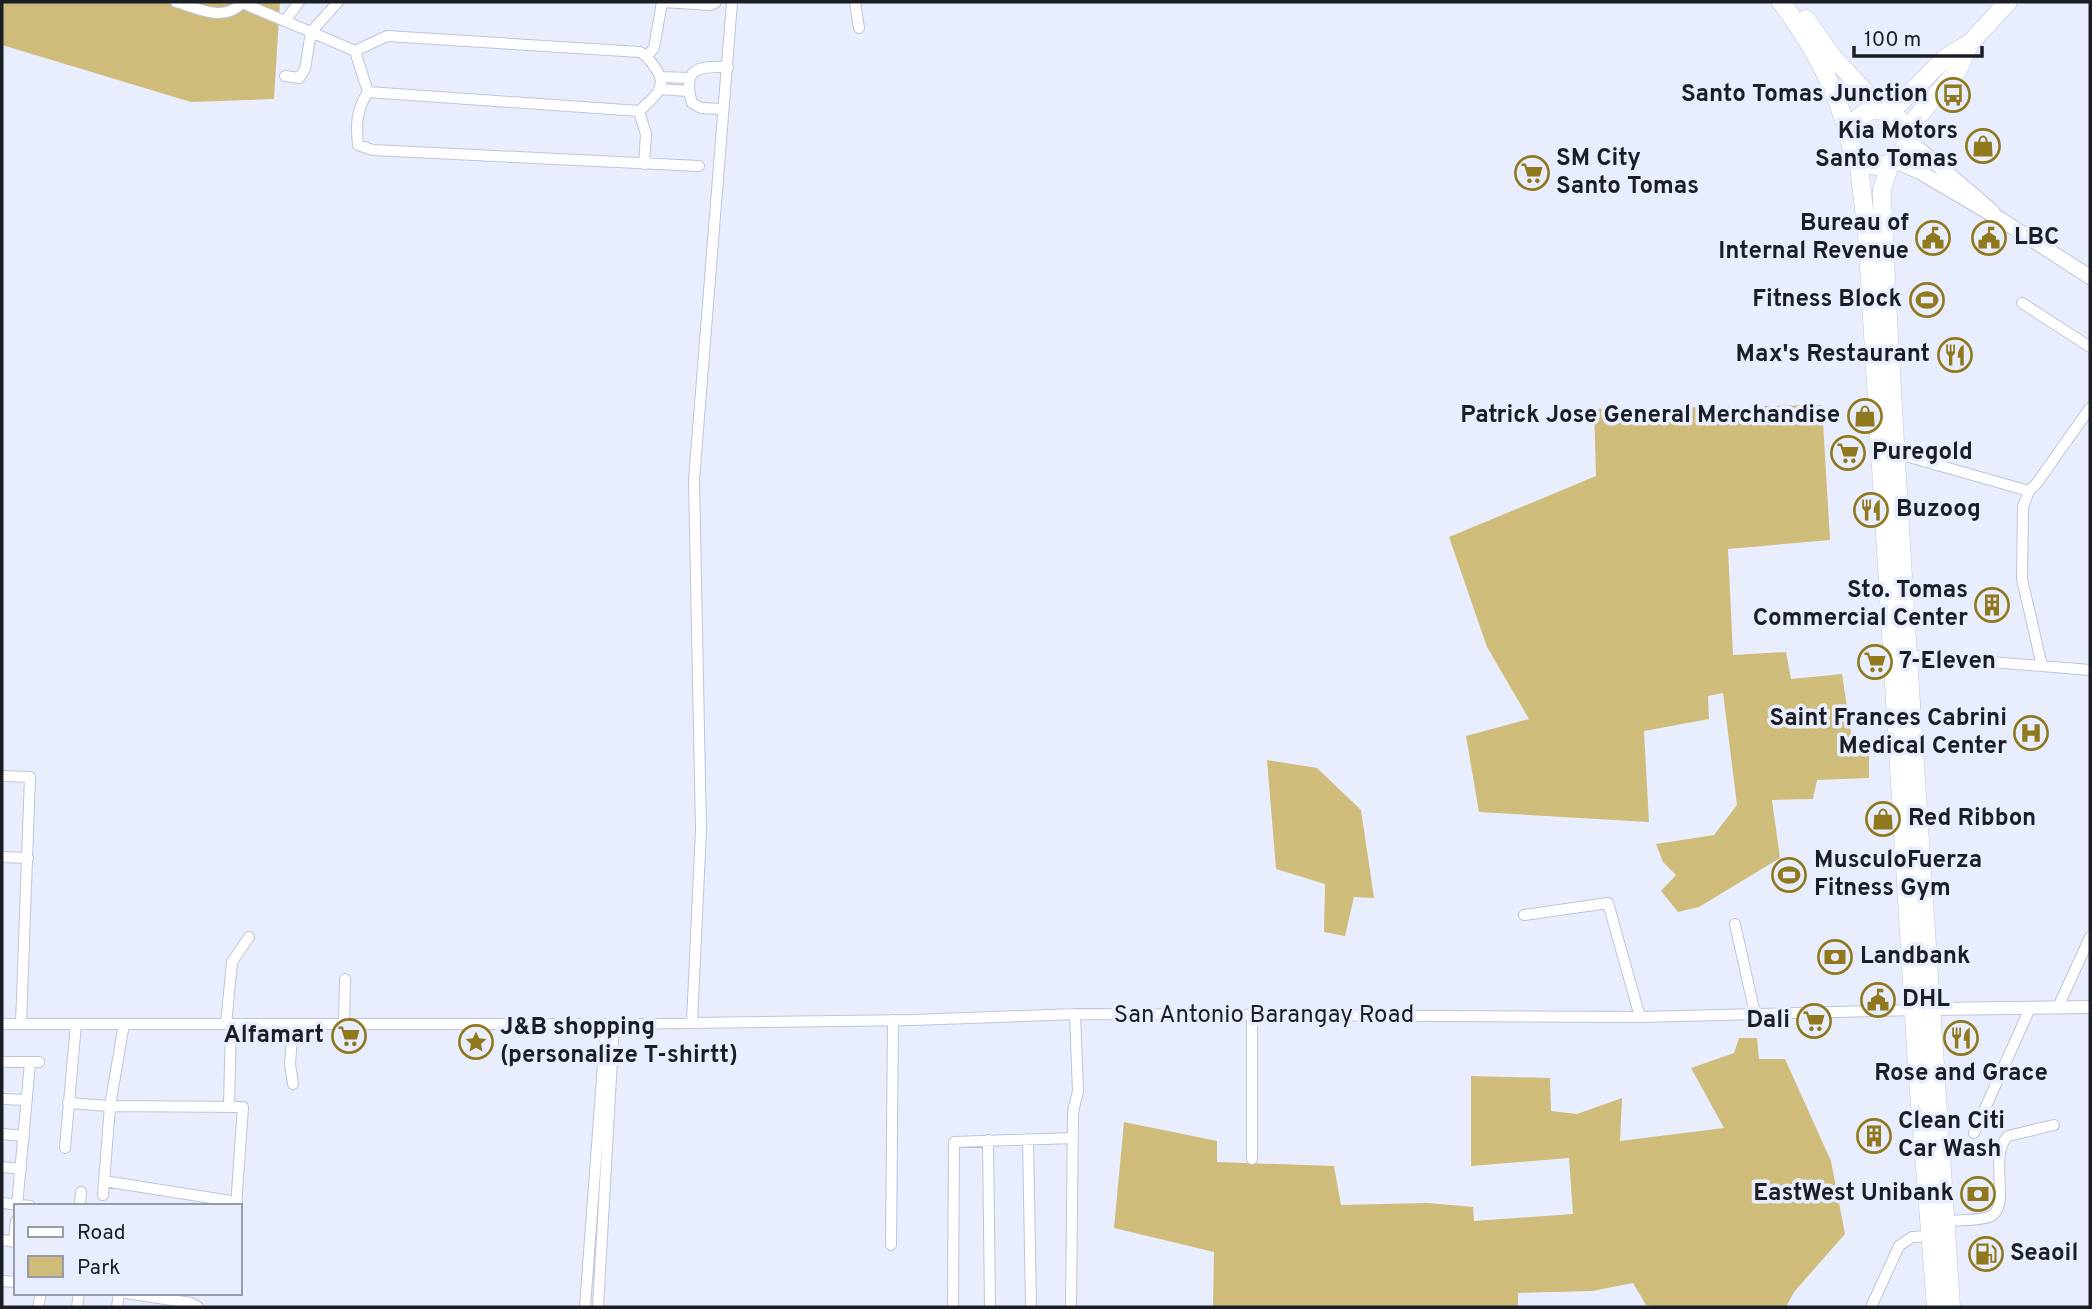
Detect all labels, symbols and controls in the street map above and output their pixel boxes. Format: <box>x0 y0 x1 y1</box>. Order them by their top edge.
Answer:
scale bar <box>1854 14 1982 58</box>
text: 100 m <box>1864 27 1921 54</box>
bus stop icon: Santo Tomas Junction <box>1934 76 1972 114</box>
place label: Santo Tomas Junction <box>1681 80 1928 110</box>
place label: Kia Motors Santo Tomas <box>1815 117 1958 175</box>
shop icon: Kia Motors Santo Tomas <box>1964 127 2002 165</box>
place label: SM City Santo Tomas <box>1556 144 1699 202</box>
supermarket icon: SM City Santo Tomas <box>1513 154 1551 192</box>
place label: Bureau of Internal Revenue <box>1718 209 1909 267</box>
public building icon: Bureau of Internal Revenue <box>1914 219 1952 257</box>
public building icon: LBC <box>1970 219 2008 257</box>
place label: LBC <box>2014 223 2059 253</box>
sports icon: Fitness Block <box>1908 281 1946 319</box>
place label: Fitness Block <box>1752 285 1902 315</box>
restaurant icon: Max's Restaurant <box>1936 336 1974 374</box>
place label: Max's Restaurant <box>1736 340 1930 370</box>
shop icon: Patrick Jose General Merchandise <box>1846 397 1884 435</box>
place label: Patrick Jose General Merchandise <box>1460 401 1840 431</box>
supermarket icon: Puregold <box>1829 434 1867 472</box>
place label: Puregold <box>1872 438 1973 468</box>
restaurant icon: Buzoog <box>1852 491 1890 529</box>
place label: Buzoog <box>1896 495 1981 525</box>
place label: Sto. Tomas Commercial Center <box>1753 576 1968 634</box>
building icon: Sto. Tomas Commercial Center <box>1973 586 2011 624</box>
supermarket icon: 7-Eleven <box>1856 643 1894 681</box>
place label: 7-Eleven <box>1899 647 1996 677</box>
place label: Saint Frances Cabrini Medical Center <box>1769 704 2007 762</box>
hospital icon: Saint Frances Cabrini Medical Center <box>2012 714 2050 752</box>
shop icon: Red Ribbon <box>1864 800 1902 838</box>
place label: Red Ribbon <box>1908 804 2036 834</box>
place label: MusculoFuerza Fitness Gym <box>1814 846 1982 904</box>
sports icon: MusculoFuerza Fitness Gym <box>1770 856 1808 894</box>
bank icon: Landbank <box>1816 938 1854 976</box>
place label: Landbank <box>1860 942 1970 972</box>
public building icon: DHL <box>1859 981 1897 1019</box>
place label: DHL <box>1902 985 1950 1015</box>
street label: San Antonio Barangay Road <box>1114 1001 1414 1031</box>
supermarket icon: Dali <box>1795 1002 1833 1040</box>
place label: Dali <box>1746 1006 1790 1036</box>
place label: J&B shopping (personalize T-shirtt) <box>500 1013 738 1071</box>
supermarket icon: Alfamart <box>330 1017 368 1055</box>
restaurant icon: Rose and Grace <box>1942 1019 1980 1057</box>
place label: Alfamart <box>224 1021 324 1051</box>
place icon: J&B shopping (personalize T-shirtt) <box>457 1023 495 1061</box>
place label: Rose and Grace <box>1874 1059 2048 1089</box>
place label: Clean Citi Car Wash <box>1898 1107 2005 1165</box>
building icon: Clean Citi Car Wash <box>1855 1117 1893 1155</box>
bank icon: EastWest Unibank <box>1959 1175 1997 1213</box>
place label: EastWest Unibank <box>1753 1179 1954 1209</box>
legend <box>14 1204 242 1295</box>
text: Road <box>77 1220 126 1247</box>
fuel station icon: Seaoil <box>1967 1235 2005 1273</box>
place label: Seaoil <box>2010 1239 2078 1269</box>
text: Park <box>77 1255 120 1282</box>

